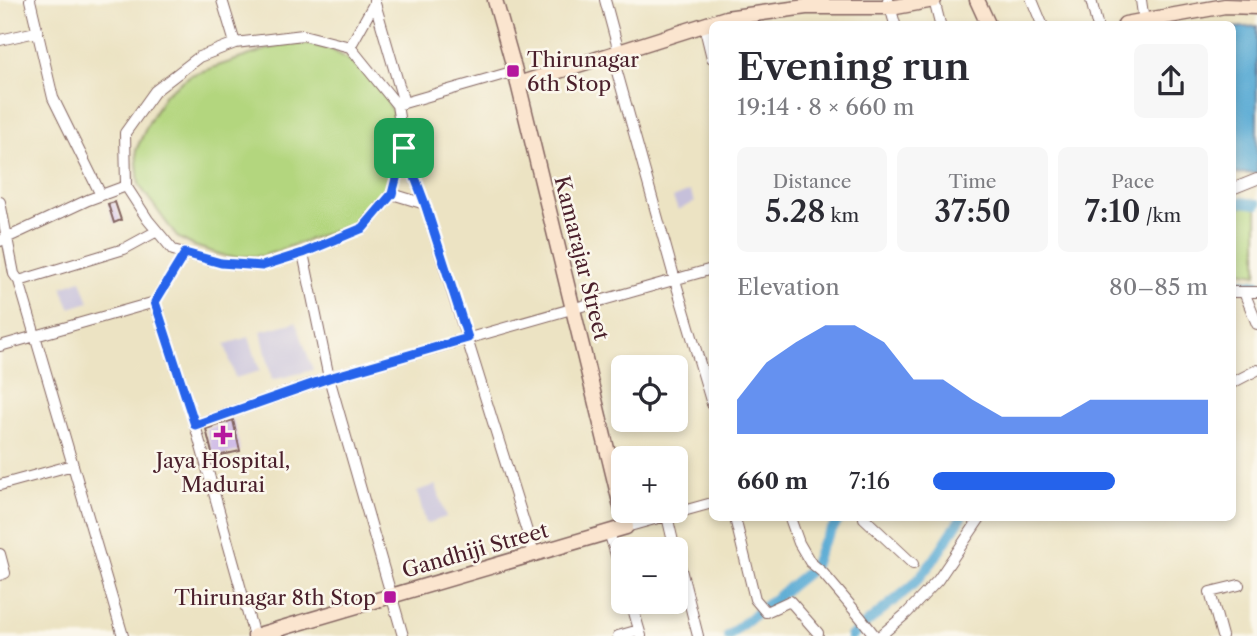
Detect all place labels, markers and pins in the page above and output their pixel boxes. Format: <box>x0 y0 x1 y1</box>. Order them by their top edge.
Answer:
place label: Thirunagar 6th Stop <box>527 47 639 96</box>
marker: Thirunagar 6th Stop <box>505 63 521 79</box>
pin <box>374 118 434 178</box>
marker: Jaya Hospital, Madurai <box>213 425 233 445</box>
place label: Jaya Hospital, Madurai <box>153 448 290 497</box>
place label: Thirunagar 8th Stop <box>174 585 376 610</box>
marker: Thirunagar 8th Stop <box>382 589 398 605</box>

